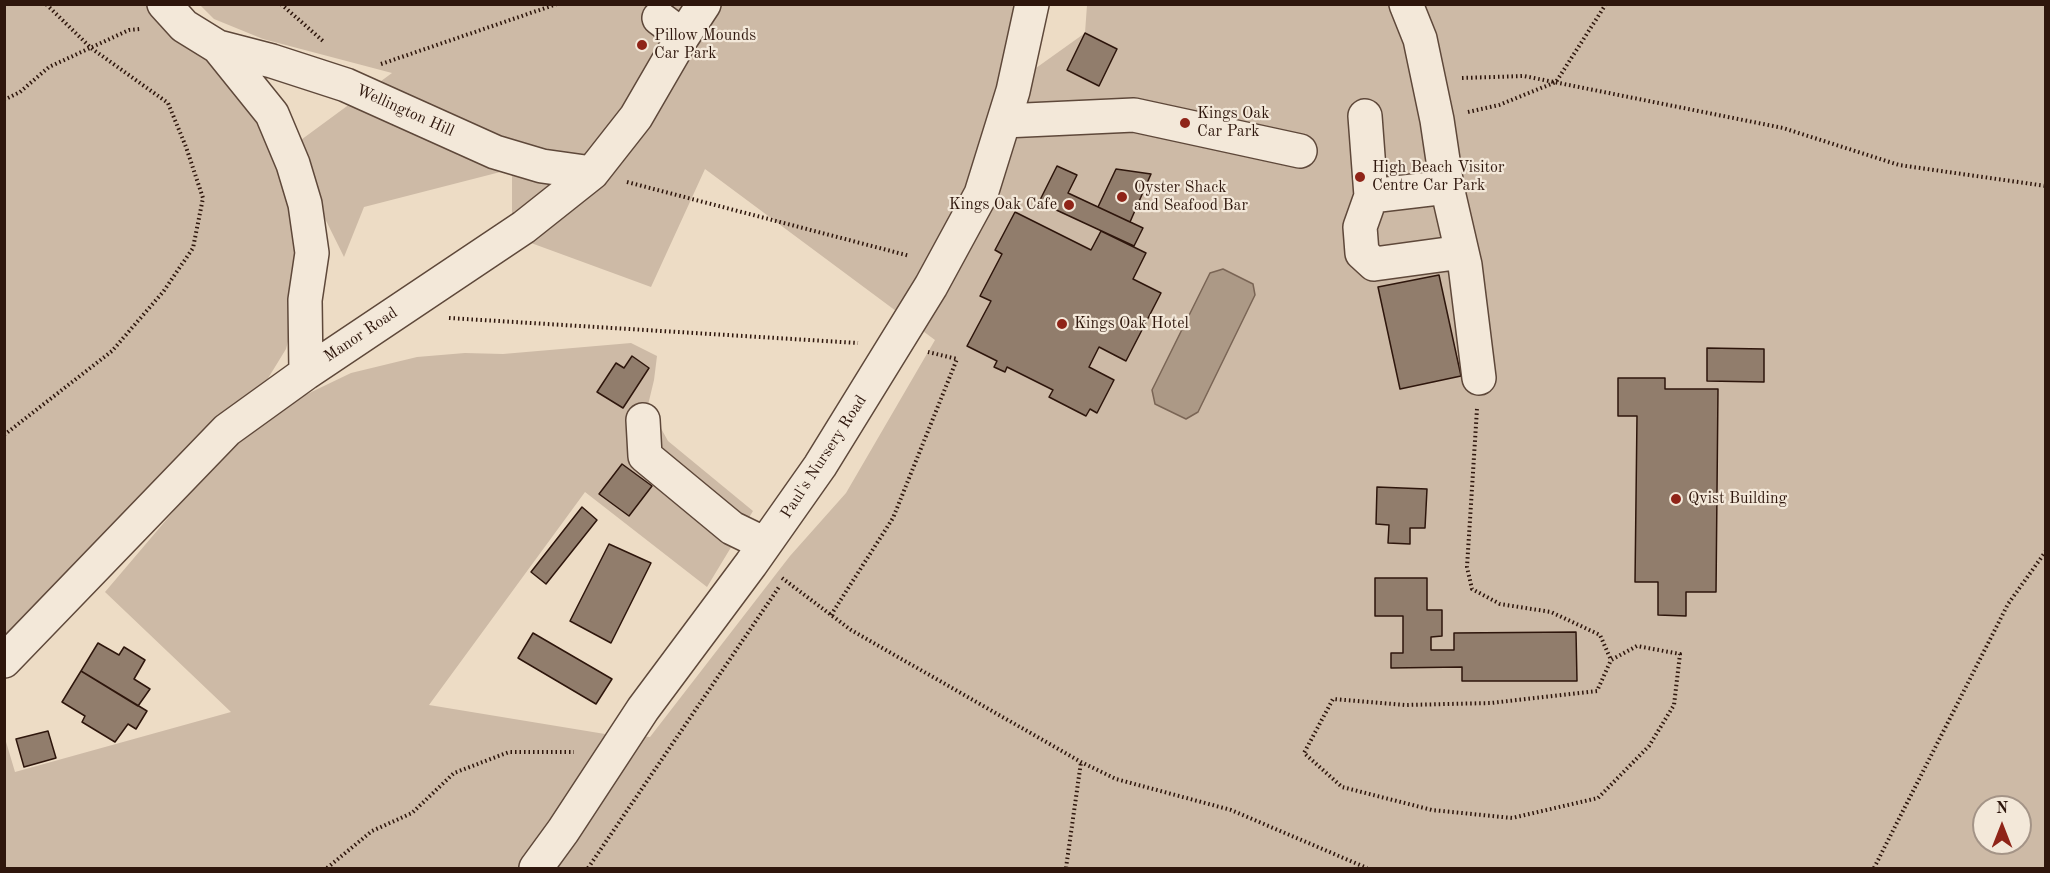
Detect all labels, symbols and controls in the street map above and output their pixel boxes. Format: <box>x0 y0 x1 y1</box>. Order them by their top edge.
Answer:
place label: Pillow Mounds Car Park <box>654 26 756 64</box>
marker: Pillow Mounds Car Park <box>635 38 649 52</box>
street label: Wellington Hill <box>353 81 457 141</box>
place label: Kings Oak Car Park <box>1197 104 1270 142</box>
marker: Kings Oak Car Park <box>1178 116 1192 130</box>
place label: High Beach Visitor Centre Car Park <box>1372 158 1505 196</box>
marker: High Beach Visitor Centre Car Park <box>1353 170 1367 184</box>
place label: Oyster Shack and Seafood Bar <box>1134 178 1248 216</box>
marker: Oyster Shack and Seafood Bar <box>1115 190 1129 204</box>
place label: Kings Oak Cafe <box>949 195 1057 215</box>
marker: Kings Oak Cafe <box>1062 198 1076 212</box>
street label: Manor Road <box>321 303 401 367</box>
place label: Kings Oak Hotel <box>1074 314 1189 334</box>
marker: Kings Oak Hotel <box>1055 317 1069 331</box>
street label: Paul's Nursery Road <box>777 392 871 522</box>
place label: Qvist Building <box>1688 489 1787 509</box>
marker: Qvist Building <box>1669 492 1683 506</box>
north arrow <box>1972 795 2032 855</box>
text: N <box>1996 801 2008 817</box>

